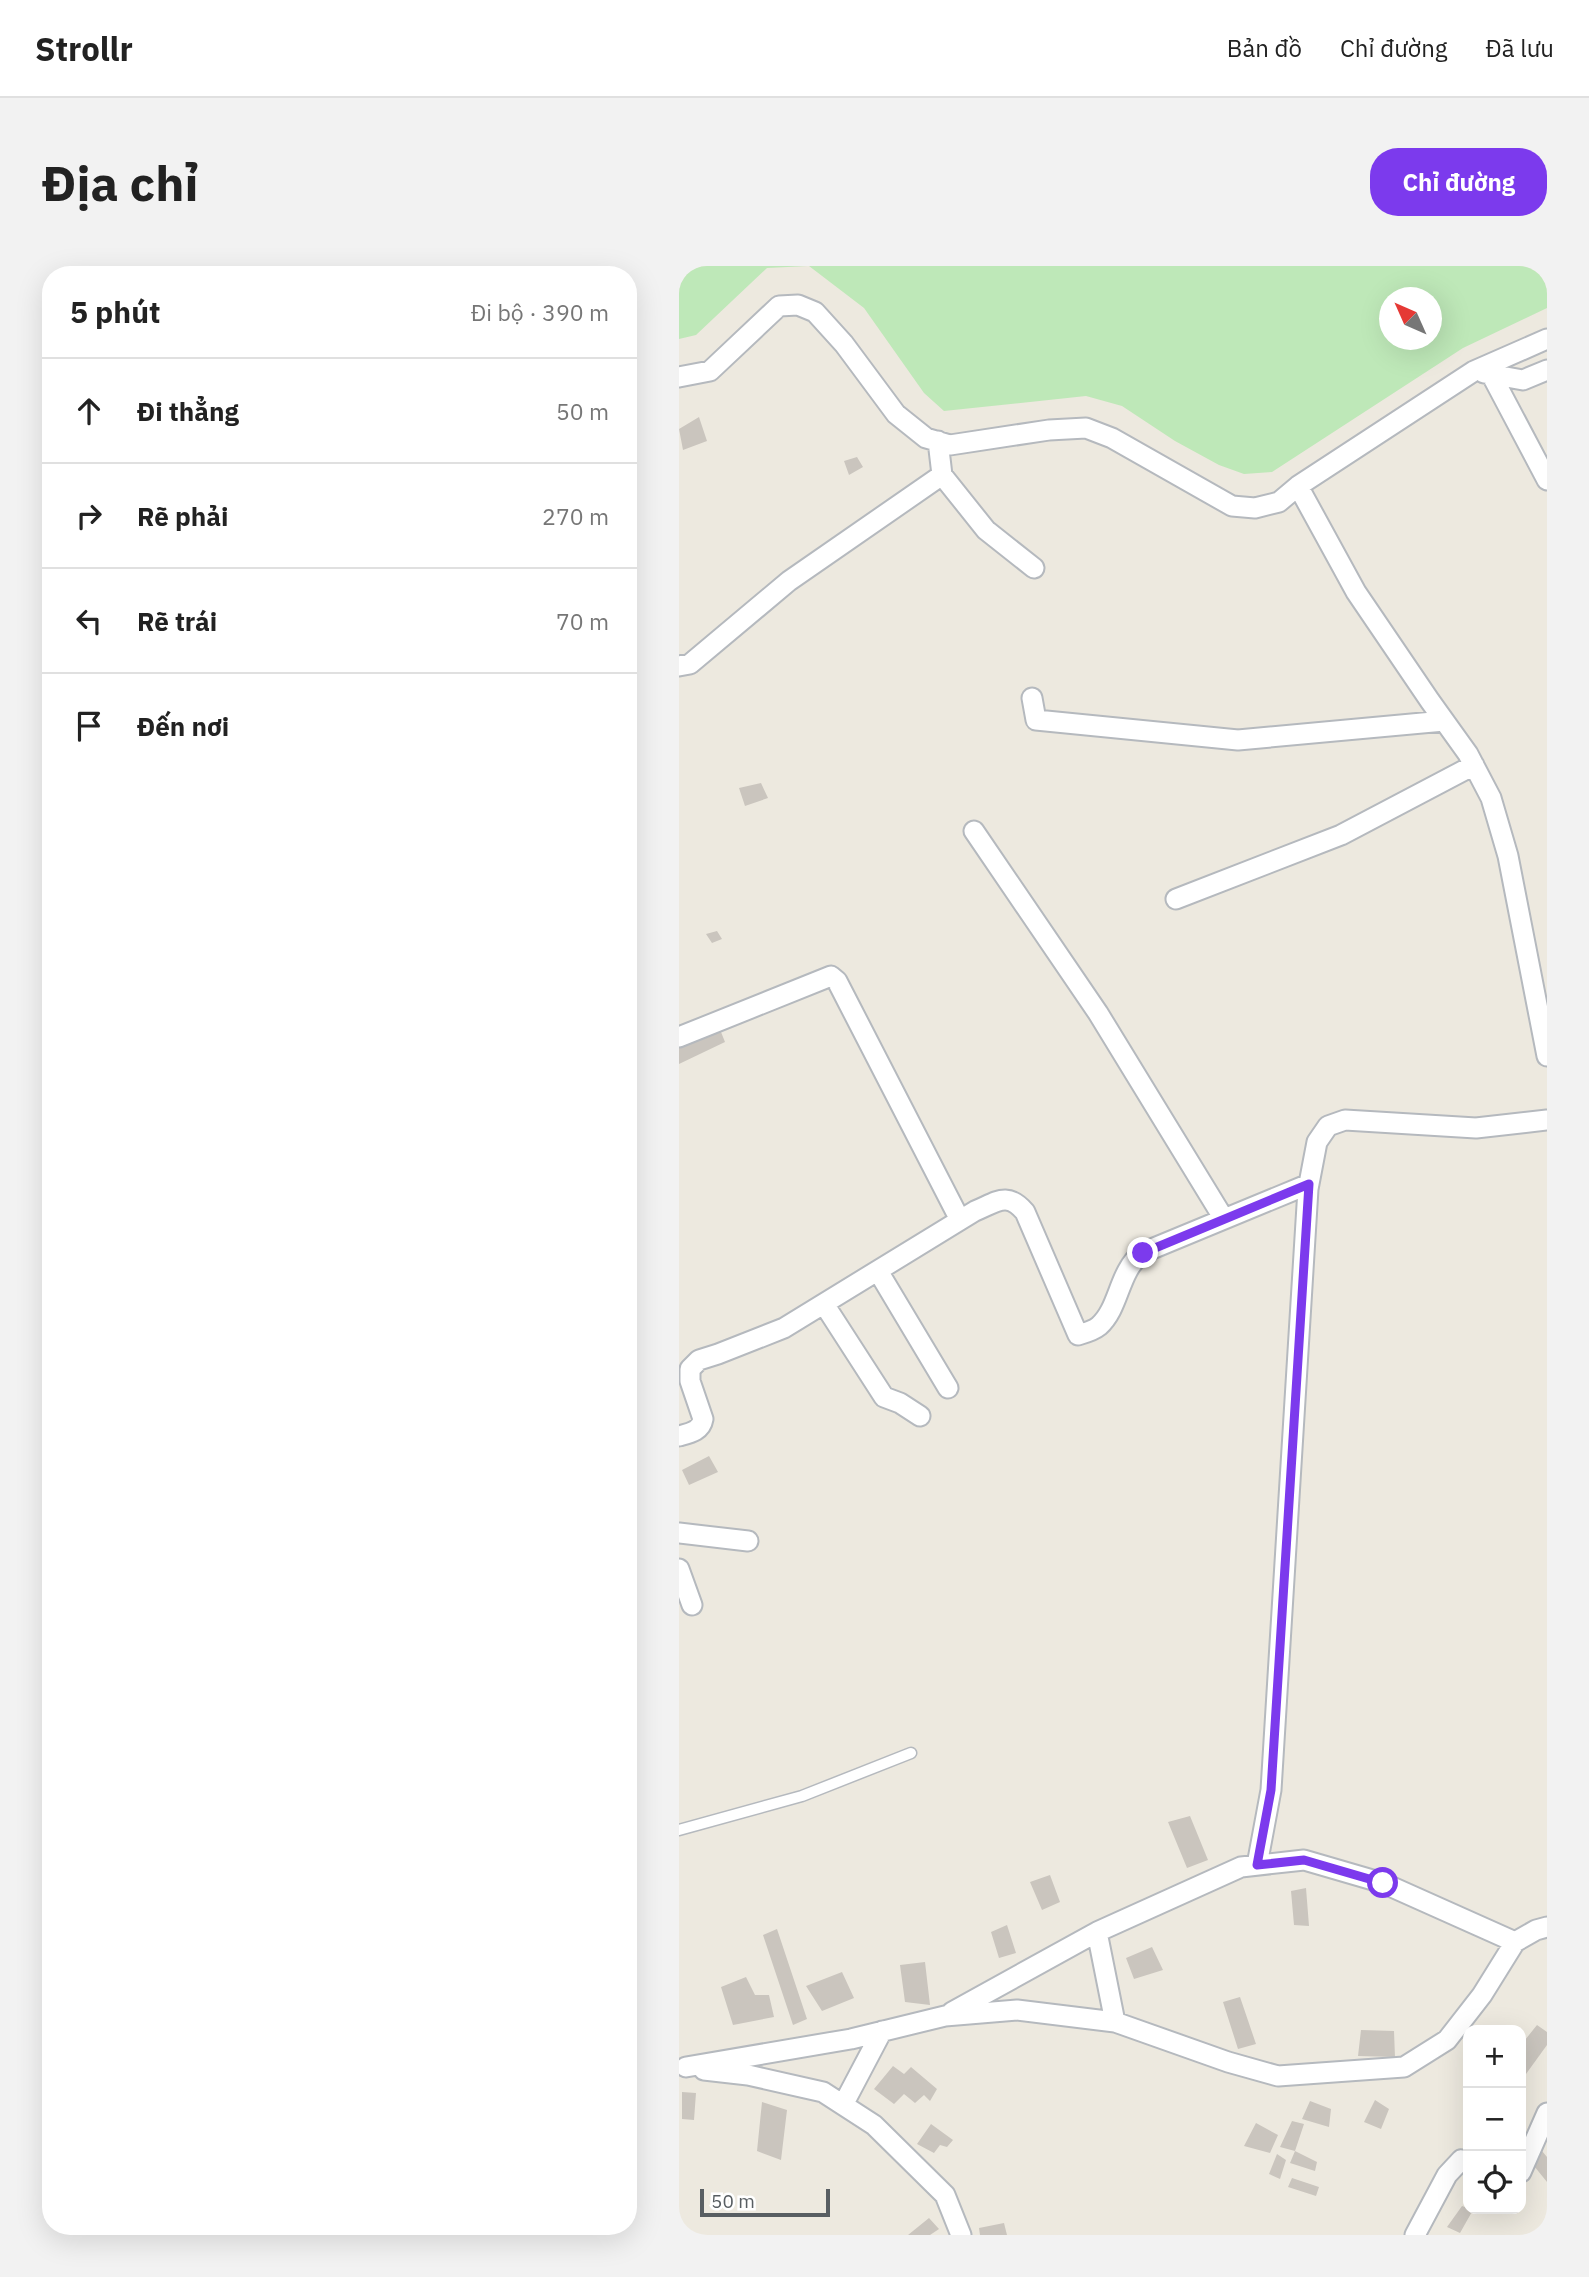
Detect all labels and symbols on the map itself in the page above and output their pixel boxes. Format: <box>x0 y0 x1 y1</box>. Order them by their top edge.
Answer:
north arrow <box>1379 287 1442 350</box>
route end <box>1127 1237 1158 1268</box>
route start <box>1367 1867 1398 1898</box>
scale bar <box>700 2186 829 2218</box>

